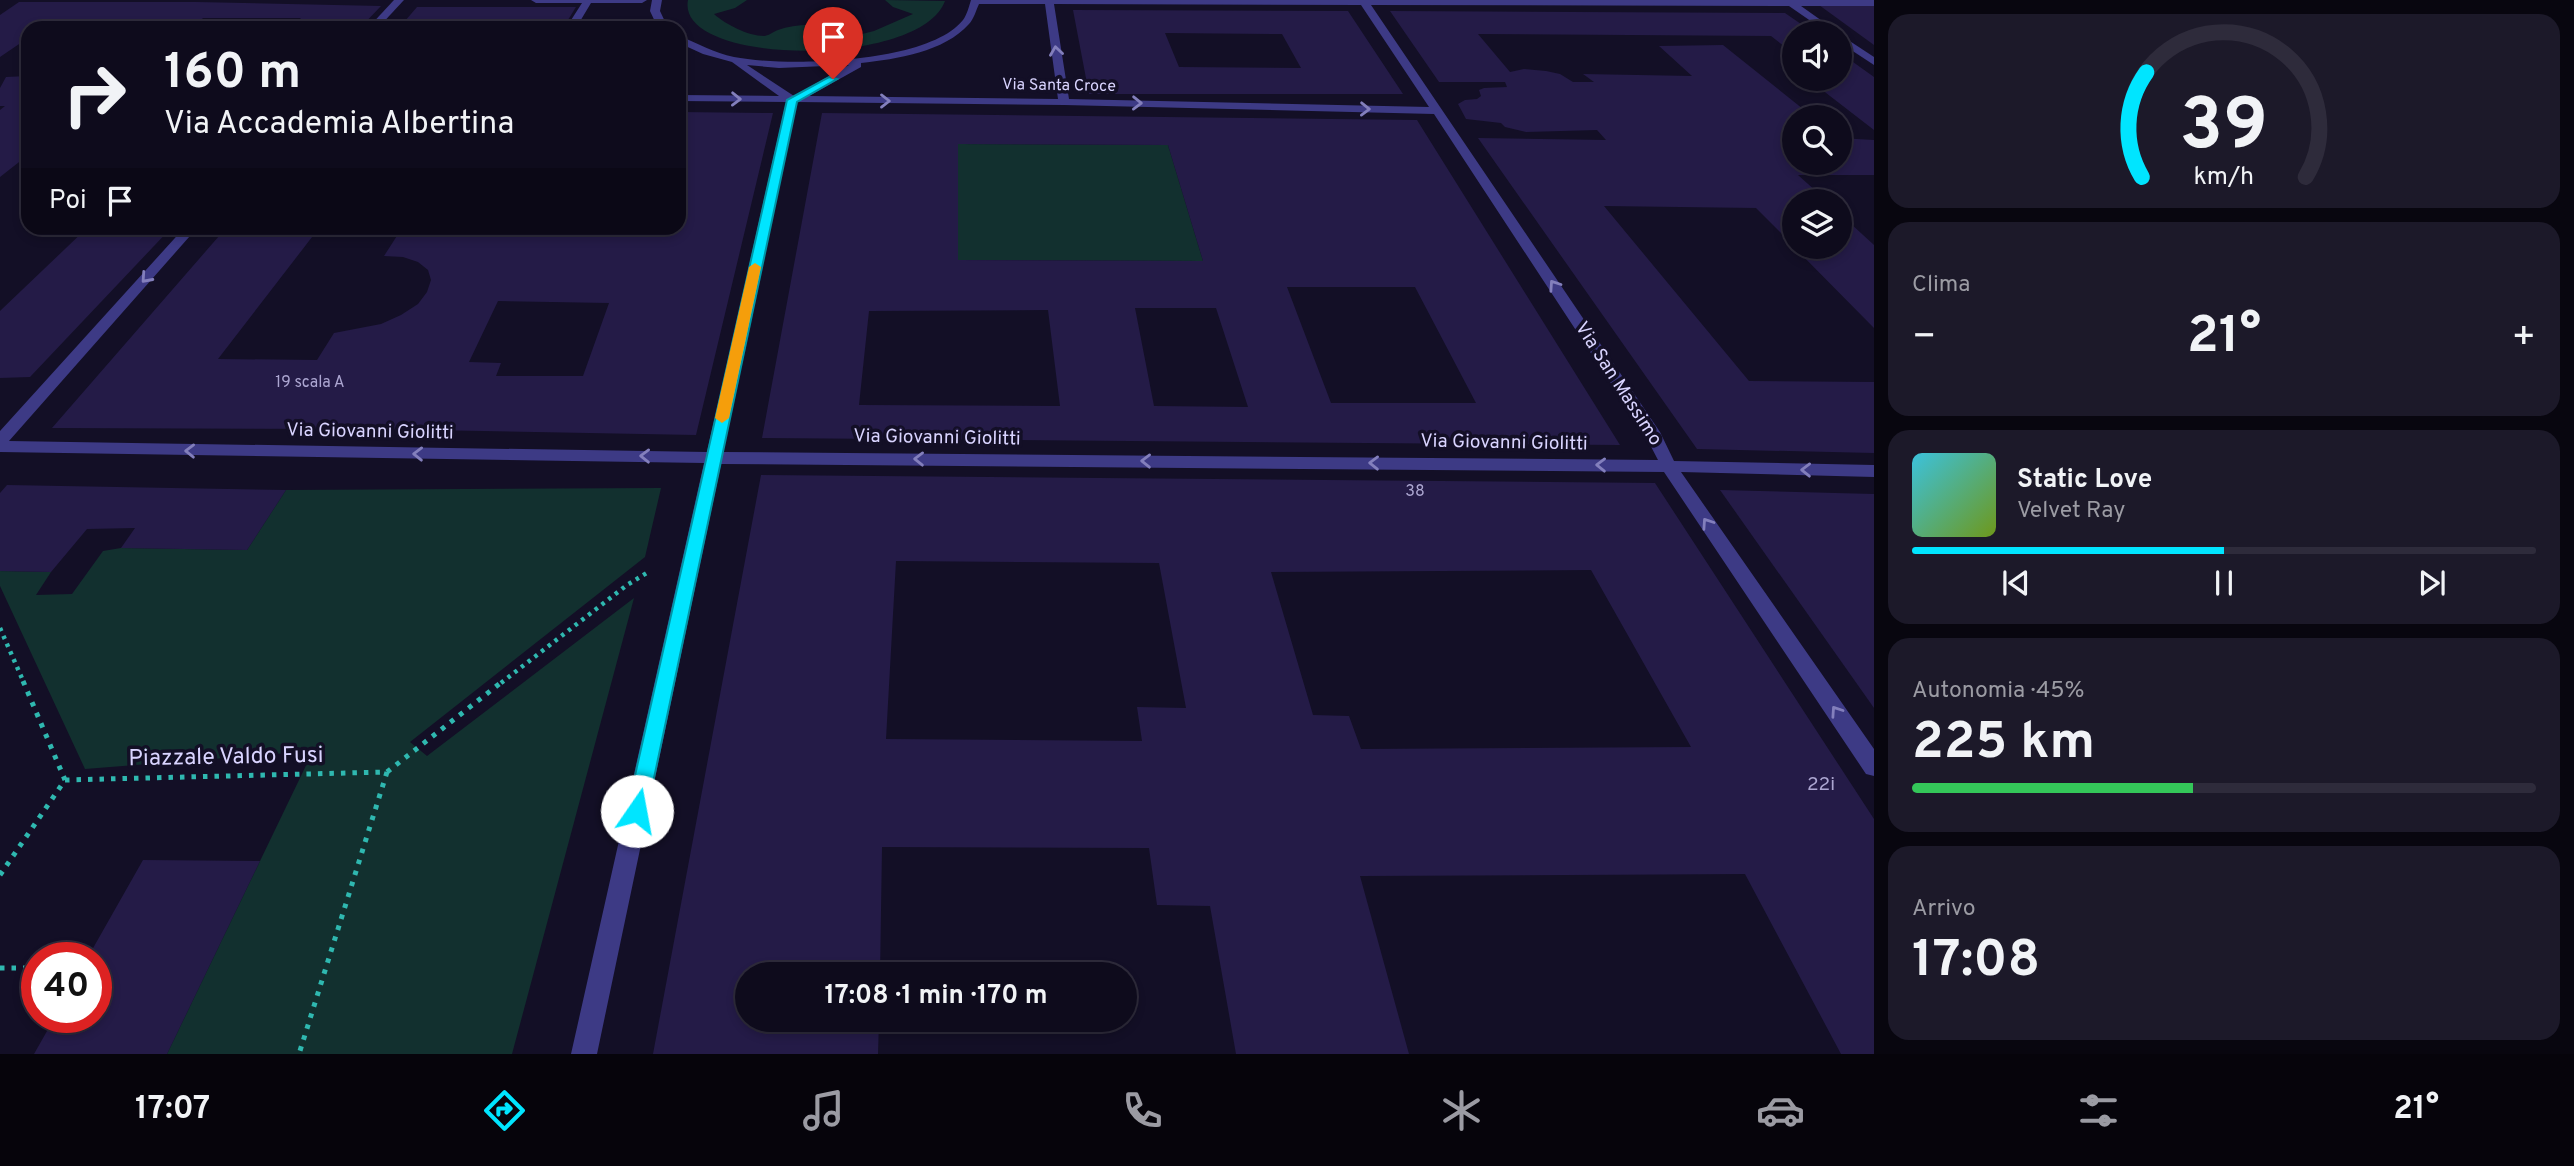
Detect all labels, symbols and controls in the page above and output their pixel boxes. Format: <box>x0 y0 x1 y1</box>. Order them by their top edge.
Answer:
pin <box>803 7 863 79</box>
icon: arrive <box>814 18 852 56</box>
map controls <box>1782 21 1852 259</box>
button: sound <box>1782 21 1852 91</box>
text: 160 m <box>164 44 301 106</box>
one-way arrow <box>1049 45 1064 57</box>
icon: right <box>49 49 140 140</box>
street label: Via Santa Croce <box>1002 75 1116 97</box>
text: 39 <box>2180 83 2268 175</box>
one-way arrow <box>731 91 741 107</box>
one-way arrow <box>880 93 891 109</box>
one-way arrow <box>1132 96 1143 111</box>
one-way arrow <box>1360 101 1370 117</box>
text: Via Accademia Albertina <box>164 105 514 145</box>
button: search <box>1782 105 1852 175</box>
text: km/h <box>2194 162 2254 194</box>
icon: arrive <box>101 182 139 220</box>
text: Poi <box>49 185 87 218</box>
button: layers <box>1782 189 1852 259</box>
one-way arrow <box>141 270 154 283</box>
text: Clima <box>1912 271 1970 300</box>
one-way arrow <box>1549 280 1562 293</box>
text: 21° <box>2187 305 2261 371</box>
text: − <box>1912 314 1937 363</box>
text: + <box>2511 314 2536 363</box>
street label: Via San Massimo <box>1569 318 1667 450</box>
house number: 19 scala A <box>275 373 345 393</box>
street label: Via Giovanni Giolitti <box>286 419 454 445</box>
street label: Via Giovanni Giolitti <box>853 425 1021 451</box>
street label: Via Giovanni Giolitti <box>1420 430 1588 456</box>
one-way arrow <box>184 443 195 458</box>
one-way arrow <box>412 446 423 461</box>
one-way arrow <box>639 449 650 464</box>
one-way arrow <box>913 451 923 467</box>
one-way arrow <box>1140 453 1151 469</box>
one-way arrow <box>1368 455 1378 471</box>
one-way arrow <box>1595 457 1606 473</box>
one-way arrow <box>1800 462 1811 477</box>
text: Static Love <box>2017 464 2152 497</box>
house number: 38 <box>1405 482 1425 502</box>
text: Velvet Ray <box>2017 497 2125 526</box>
one-way arrow <box>1703 518 1715 531</box>
icon: previous <box>1997 564 2035 602</box>
icon: pause <box>2205 564 2243 602</box>
icon: next <box>2413 564 2451 602</box>
text: Autonomia · 45% <box>1912 677 2084 706</box>
one-way arrow <box>1831 706 1844 719</box>
text: 225 km <box>1912 711 2095 777</box>
street label: Piazzale Valdo Fusi <box>128 742 324 774</box>
house number: 22i <box>1807 773 1835 797</box>
position arrow <box>600 774 674 848</box>
text: Arrivo <box>1912 895 1976 924</box>
text: 17:08 <box>1912 929 2040 995</box>
speed limit sign: 40 <box>21 942 112 1033</box>
text: 17:08 · 1 min · 170 m <box>824 980 1048 1013</box>
icon: directions <box>480 1086 529 1135</box>
icon: music <box>799 1086 848 1135</box>
icon: phone <box>1118 1086 1167 1135</box>
icon: climate <box>1437 1086 1486 1135</box>
icon: car <box>1756 1086 1805 1135</box>
icon: filters <box>2074 1086 2123 1135</box>
text: 17:07 <box>135 1090 210 1130</box>
text: 21° <box>2393 1090 2439 1130</box>

